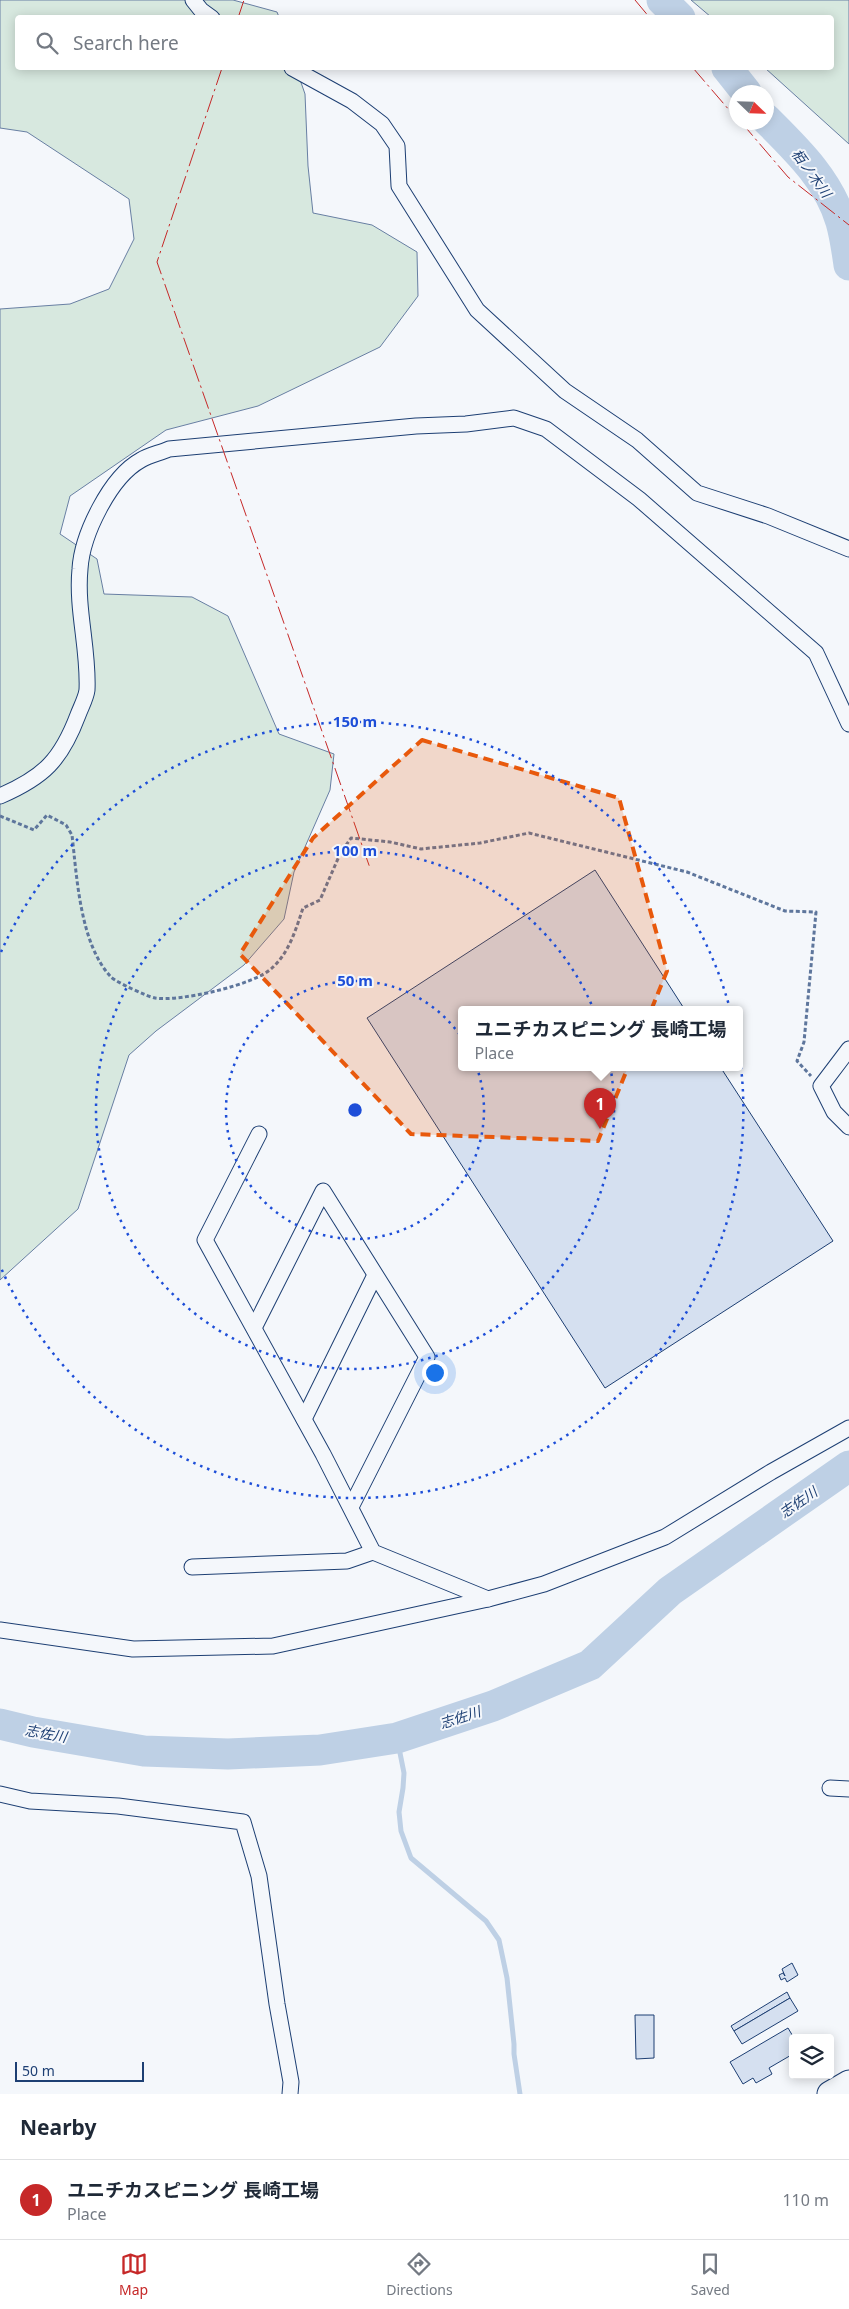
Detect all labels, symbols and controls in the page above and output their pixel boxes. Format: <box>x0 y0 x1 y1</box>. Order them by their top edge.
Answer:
search box <box>15 15 834 70</box>
icon: search <box>33 29 61 57</box>
text: Search here <box>73 30 179 56</box>
north arrow <box>729 85 774 130</box>
water label: 栢ノ木川 <box>788 145 837 203</box>
text: 150 m <box>333 711 377 731</box>
text: 100 m <box>333 840 377 860</box>
text: 50 m <box>337 970 373 990</box>
popup <box>458 1006 743 1071</box>
text: ユニチカスピニング 長崎工場 <box>475 1016 726 1042</box>
text: Place <box>475 1042 514 1064</box>
pin: 1 <box>584 1088 616 1129</box>
centre of rings <box>346 1101 364 1119</box>
your location <box>422 1360 448 1386</box>
water label: 志佐川 <box>775 1481 822 1522</box>
water label: 志佐川 <box>437 1701 485 1733</box>
water label: 志佐川 <box>24 1720 70 1746</box>
map controls <box>789 2034 834 2079</box>
button: layers <box>789 2034 834 2079</box>
scale bar <box>15 2059 144 2082</box>
text: 50 m <box>22 2061 55 2080</box>
text: Nearby <box>20 2113 96 2141</box>
text: ユニチカスピニング 長崎工場 <box>67 2177 319 2203</box>
text: 1 <box>31 2189 41 2211</box>
text: 110 m <box>782 2189 829 2211</box>
text: Place <box>67 2203 107 2225</box>
tab: Map <box>119 2250 148 2299</box>
tab: Directions <box>386 2250 453 2299</box>
tab: Saved <box>691 2250 730 2299</box>

